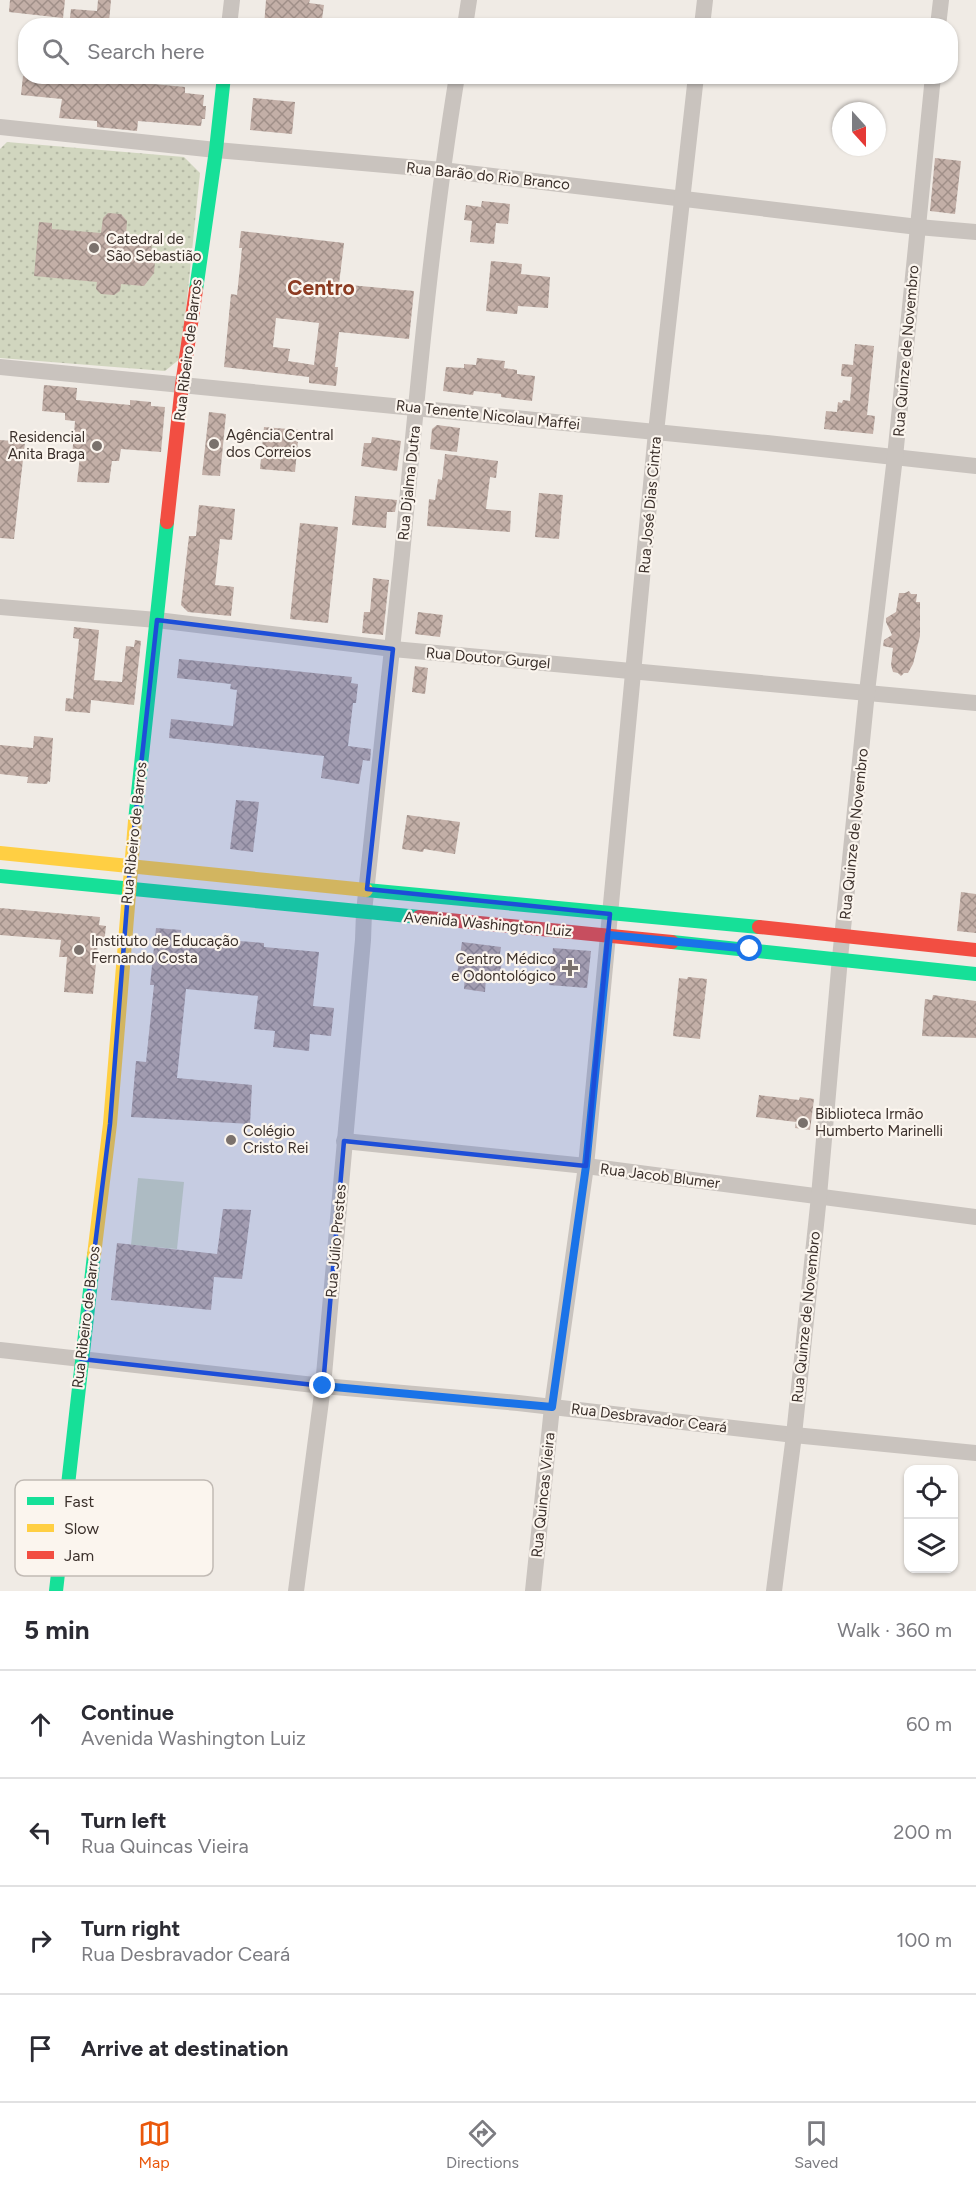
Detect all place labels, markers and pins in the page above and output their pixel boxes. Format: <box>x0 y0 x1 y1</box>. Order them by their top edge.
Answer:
place label: Catedral de São Sebastião <box>106 230 202 265</box>
marker: Catedral de São Sebastião <box>87 241 101 255</box>
place label: Agência Central dos Correios <box>226 426 333 461</box>
place label: Residencial Anita Braga <box>8 428 85 463</box>
marker: Agência Central dos Correios <box>207 437 221 451</box>
marker: Residencial Anita Braga <box>90 439 104 453</box>
place label: Instituto de Educação Fernando Costa <box>91 932 239 967</box>
marker: Instituto de Educação Fernando Costa <box>72 943 86 957</box>
place label: Centro Médico e Odontológico <box>451 950 556 985</box>
marker: Centro Médico e Odontológico <box>561 959 579 977</box>
place label: Biblioteca Irmão Humberto Marinelli <box>815 1105 943 1140</box>
marker: Biblioteca Irmão Humberto Marinelli <box>796 1116 810 1130</box>
place label: Colégio Cristo Rei <box>243 1122 308 1157</box>
marker: Colégio Cristo Rei <box>224 1133 238 1147</box>

